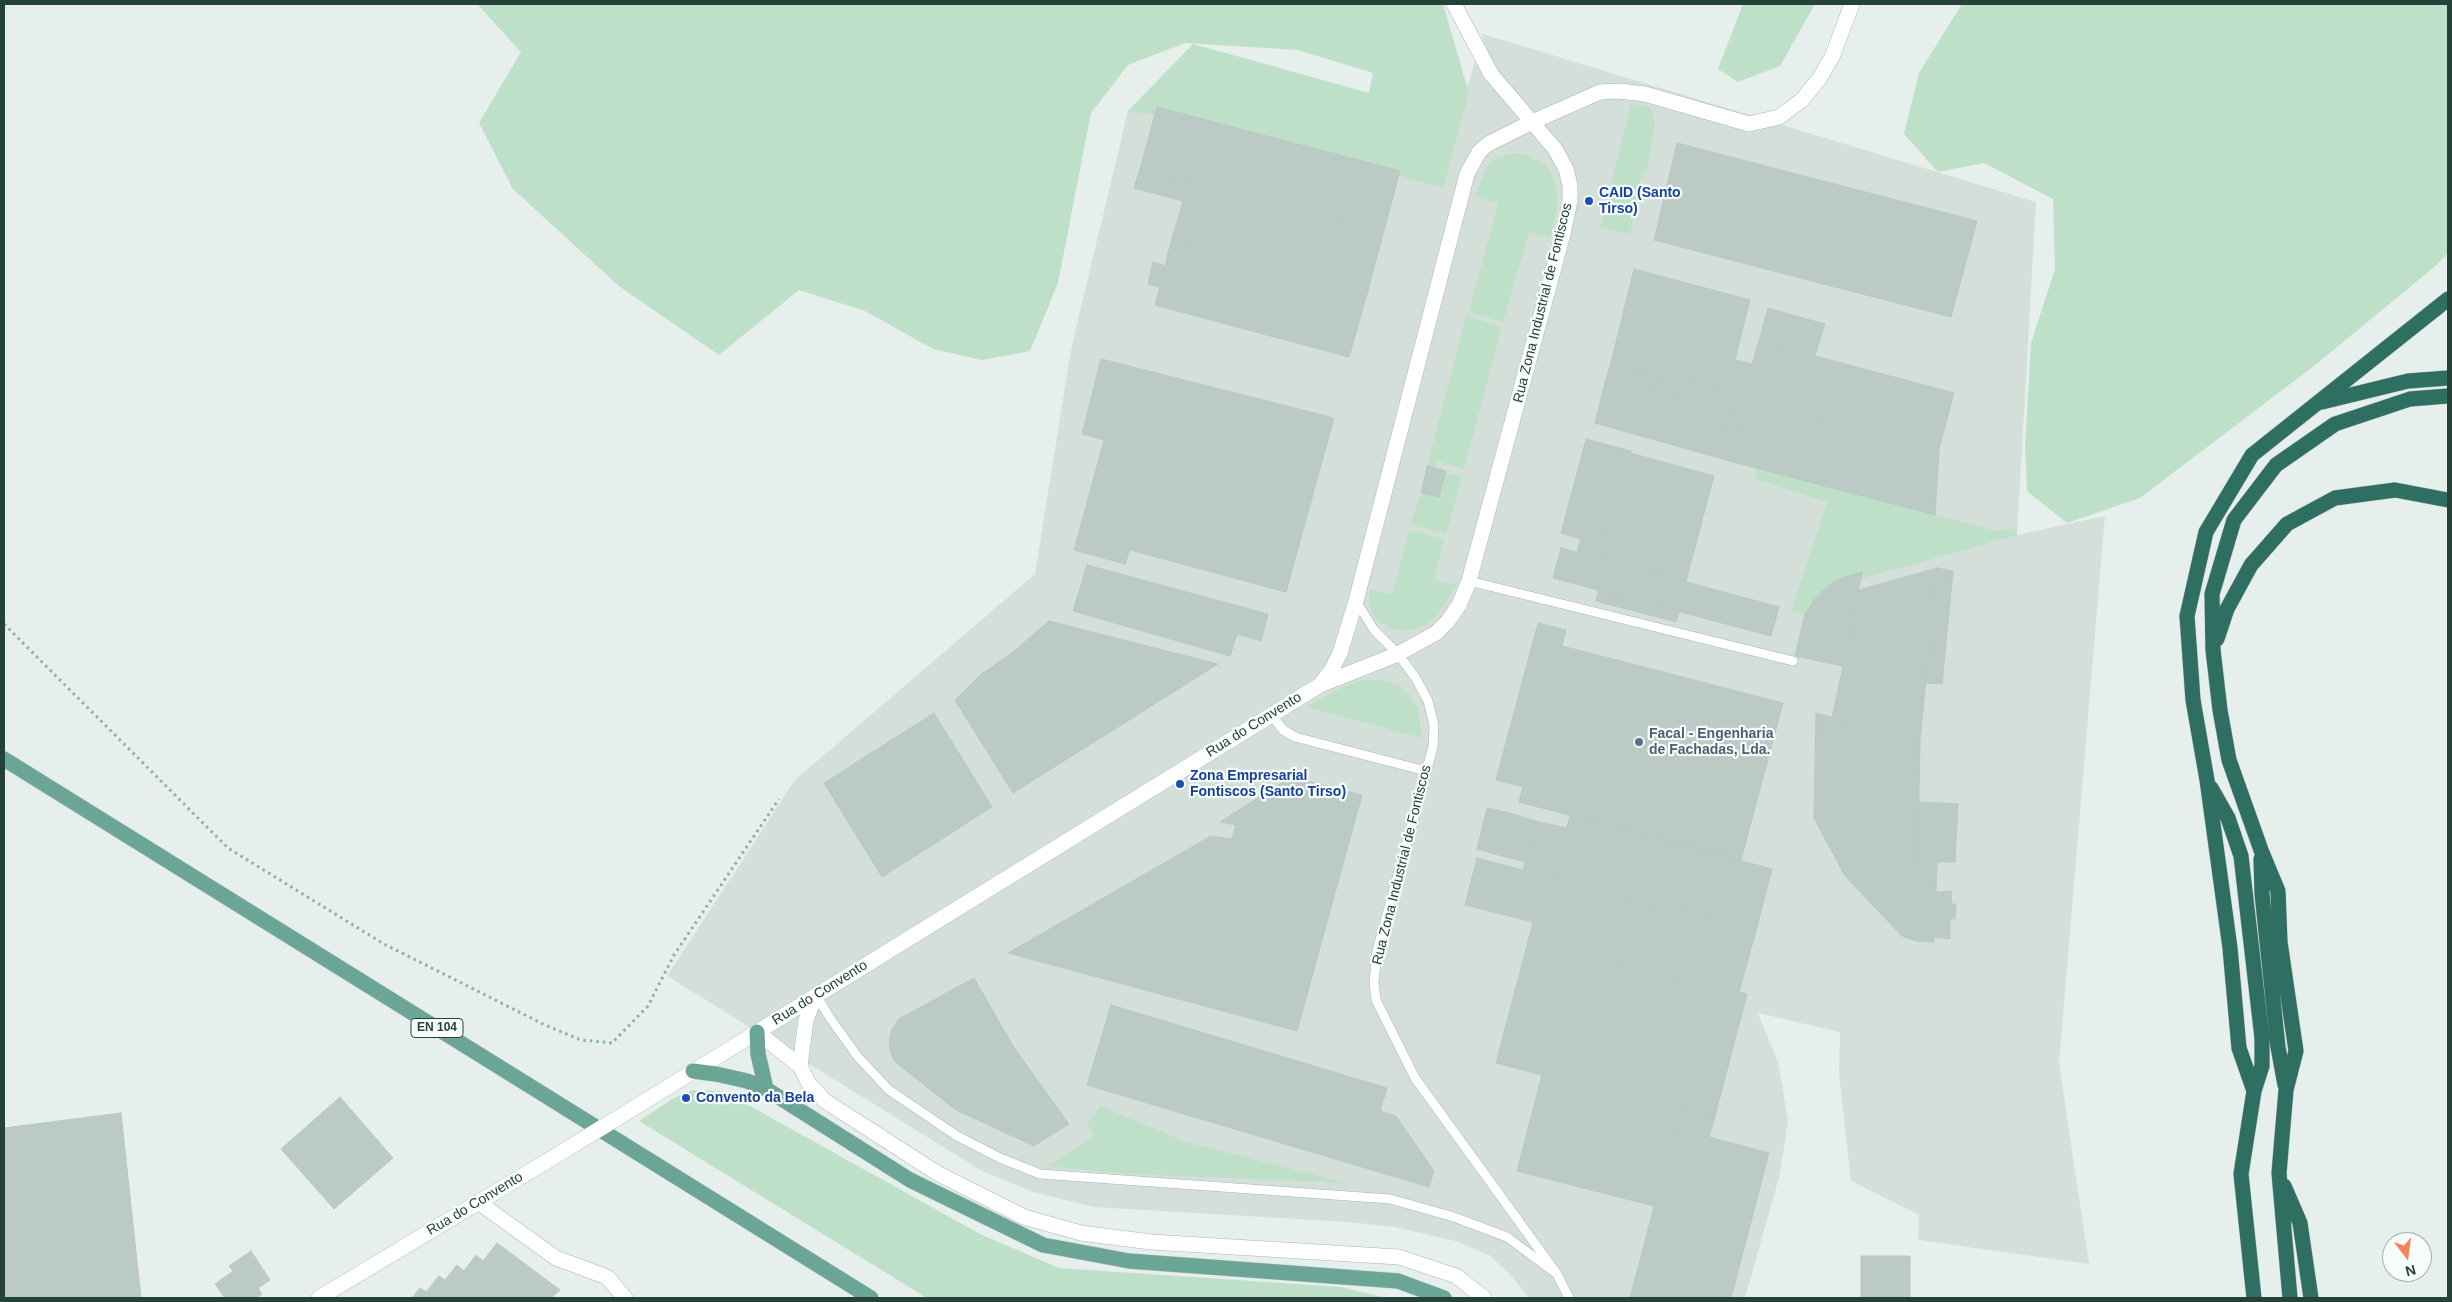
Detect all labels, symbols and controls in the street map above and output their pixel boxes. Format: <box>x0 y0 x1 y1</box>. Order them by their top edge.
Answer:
place label: CAID (Santo Tirso) <box>1599 185 1681 218</box>
marker: CAID (Santo Tirso) <box>1583 195 1595 207</box>
street label: Rua Zona Industrial de Fontiscos <box>1510 201 1576 405</box>
street label: Rua do Convento <box>1203 689 1305 761</box>
place label: Facal - Engenharia de Fachadas, Lda. <box>1649 726 1773 759</box>
marker: Facal - Engenharia de Fachadas, Lda. <box>1633 736 1645 748</box>
street label: Rua Zona Industrial de Fontiscos <box>1369 763 1435 967</box>
place label: Zona Empresarial Fontiscos (Santo Tirso) <box>1190 768 1346 800</box>
marker: Zona Empresarial Fontiscos (Santo Tirso) <box>1174 778 1186 790</box>
street label: Rua do Convento <box>769 957 871 1029</box>
road number: EN 104 <box>411 1018 463 1038</box>
place label: Convento da Bela <box>696 1090 814 1106</box>
marker: Convento da Bela <box>680 1092 692 1104</box>
street label: Rua do Convento <box>424 1169 526 1239</box>
north arrow <box>2382 1232 2432 1282</box>
text: N <box>2404 1261 2418 1280</box>

